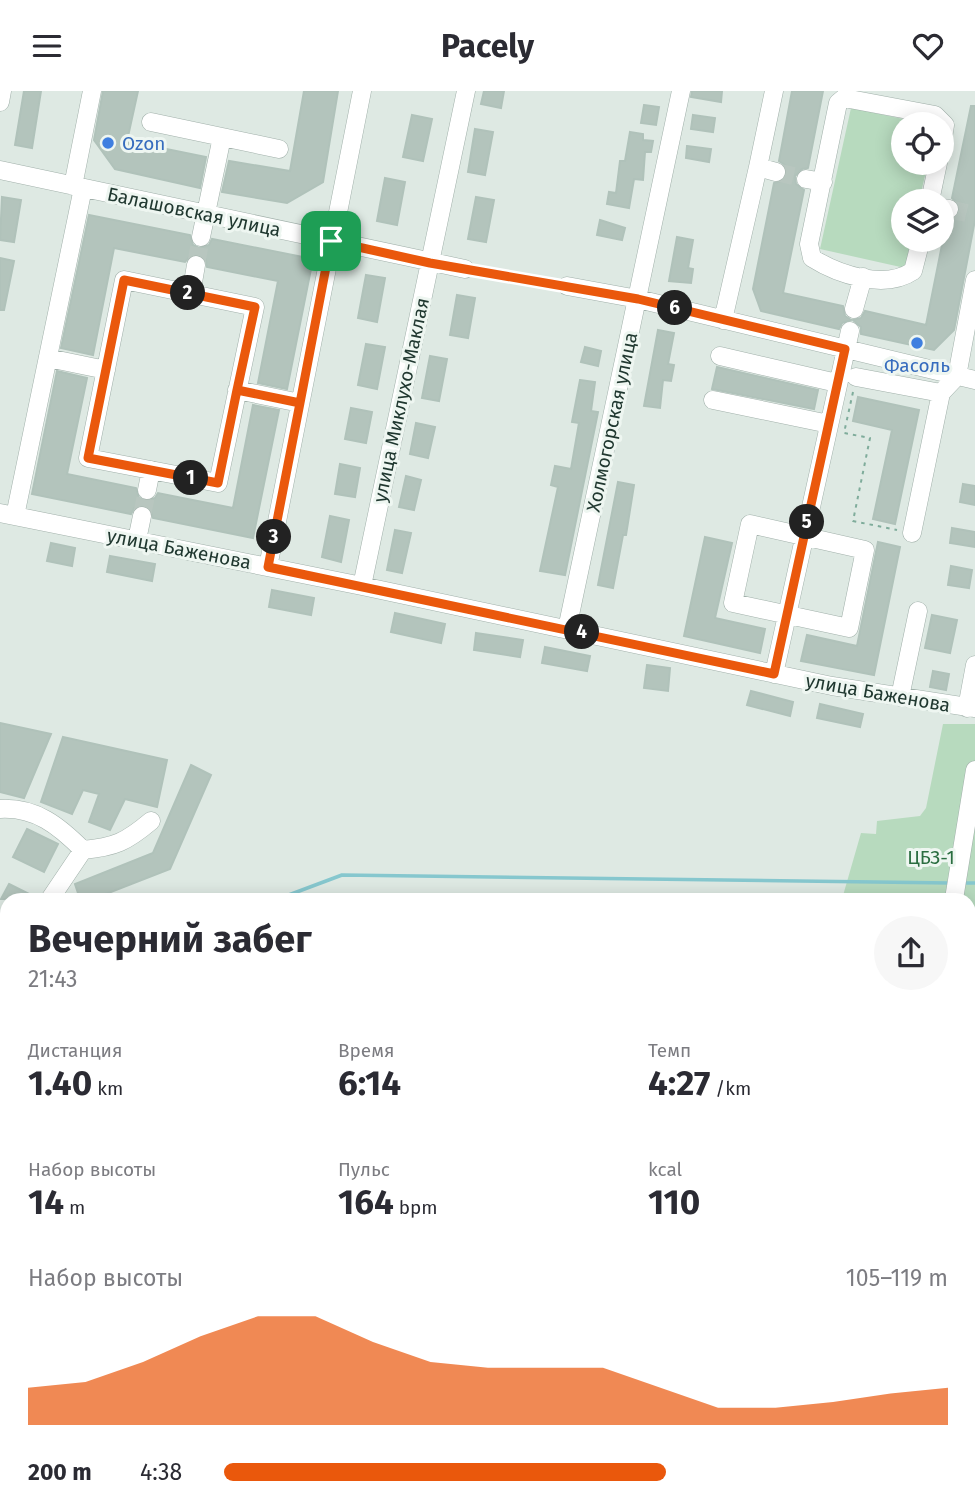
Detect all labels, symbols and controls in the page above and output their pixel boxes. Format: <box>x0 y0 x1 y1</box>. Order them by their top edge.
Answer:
icon: menu <box>28 27 66 65</box>
text: Pacely <box>441 27 534 65</box>
icon: heart <box>909 27 947 65</box>
map controls <box>891 112 954 252</box>
button: locate <box>891 112 954 175</box>
place label: Ozon <box>122 132 165 155</box>
marker: Ozon <box>100 135 116 151</box>
street label: Балашовская улица <box>105 182 283 242</box>
button: layers <box>891 189 954 252</box>
pin <box>301 211 361 271</box>
icon: arrive <box>312 222 350 260</box>
pin: 2 <box>170 275 206 311</box>
text: 2 <box>183 281 192 304</box>
pin: 6 <box>658 291 692 325</box>
street label: улица Миклухо-Маклая <box>368 295 434 505</box>
text: 6 <box>669 296 680 319</box>
street label: Холмогорская улица <box>582 330 642 514</box>
marker: Фасоль <box>909 335 925 351</box>
place label: Фасоль <box>884 354 950 377</box>
pin: 1 <box>174 461 208 495</box>
text: 1 <box>186 466 195 489</box>
pin: 5 <box>790 505 824 539</box>
text: 5 <box>801 510 812 533</box>
pin: 3 <box>256 519 292 555</box>
street label: улица Баженова <box>105 524 253 574</box>
text: 3 <box>269 525 278 548</box>
pin: 4 <box>564 615 600 649</box>
text: 4 <box>576 620 587 643</box>
street label: улица Баженова <box>804 669 952 717</box>
park label: ЦБЗ-1 <box>907 846 955 869</box>
text: Вечерний забег <box>28 916 312 962</box>
button: share <box>874 916 948 990</box>
text: 21:43 <box>28 965 78 993</box>
text: Дистанция <box>28 1039 123 1062</box>
text: Время <box>338 1039 394 1062</box>
text: Темп <box>648 1039 691 1062</box>
text: 1.40 <box>28 1062 92 1104</box>
text: 6:14 <box>338 1062 401 1104</box>
text: 4:27 <box>648 1062 710 1104</box>
text: km <box>92 1077 123 1100</box>
text: /km <box>710 1077 751 1100</box>
text: Набор высоты <box>28 1158 156 1181</box>
text: Пульс <box>338 1158 390 1181</box>
text: kcal <box>648 1158 682 1181</box>
text: 14 <box>28 1181 64 1223</box>
text: 164 <box>338 1181 394 1223</box>
text: 110 <box>648 1181 700 1223</box>
text: m <box>64 1196 85 1219</box>
text: bpm <box>394 1196 438 1219</box>
text: Набор высоты <box>28 1264 183 1292</box>
text: 105–119 m <box>846 1264 948 1292</box>
text: 200 m <box>28 1458 92 1486</box>
text: 4:38 <box>140 1458 182 1486</box>

